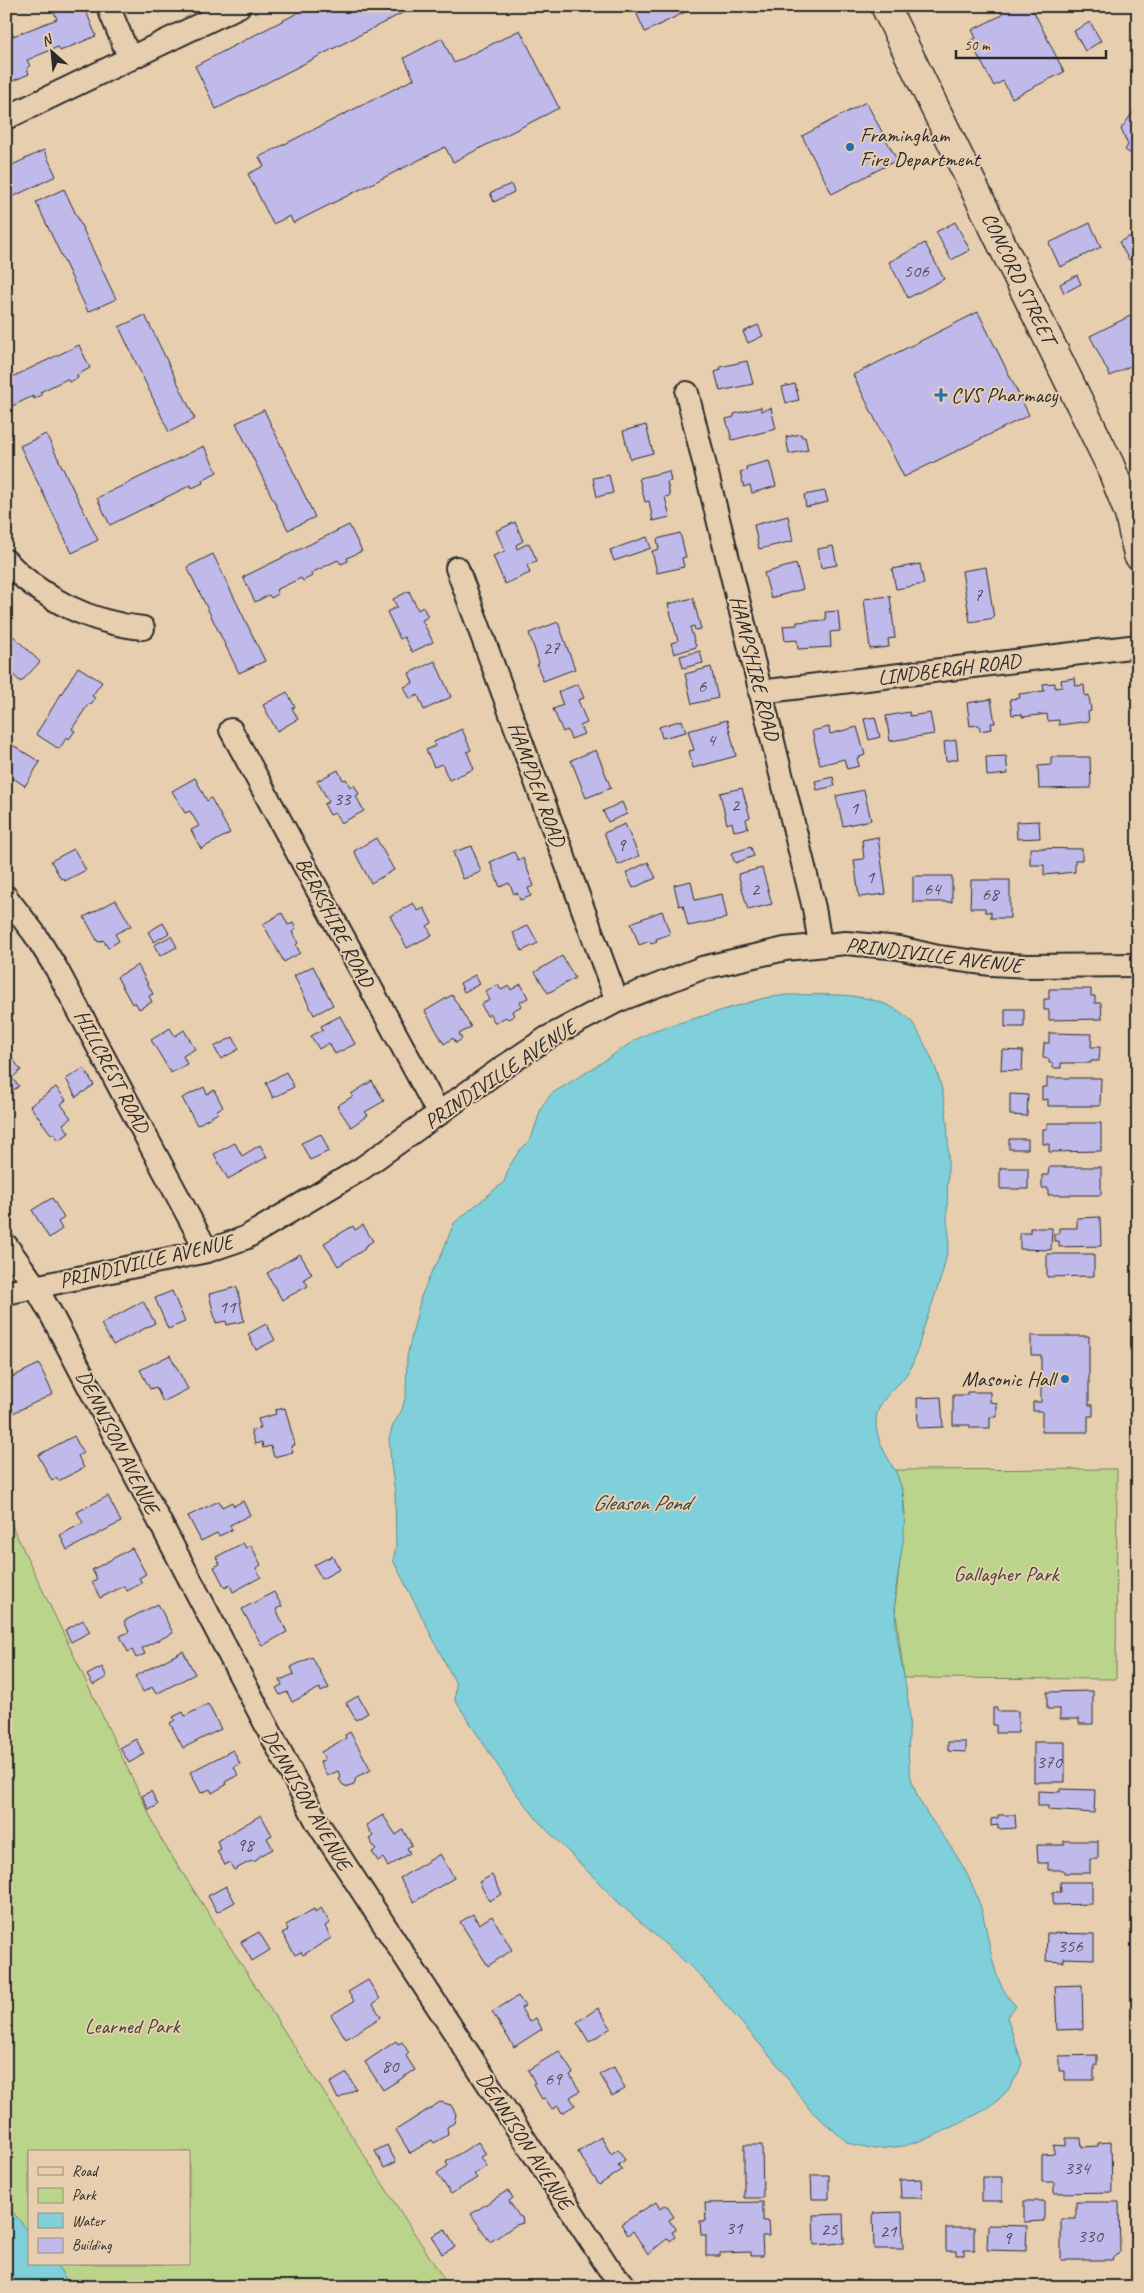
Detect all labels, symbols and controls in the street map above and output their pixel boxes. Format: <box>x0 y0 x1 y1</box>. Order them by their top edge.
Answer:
north arrow <box>28 28 78 78</box>
scale bar <box>956 28 1106 60</box>
text: N <box>39 30 56 50</box>
text: 50 m <box>964 36 991 55</box>
place label: Framingham Fire Department <box>860 122 982 172</box>
marker: Framingham Fire Department <box>844 141 856 153</box>
street label: CONCORD STREET <box>976 208 1064 353</box>
house number: 506 <box>903 259 930 283</box>
place label: CVS Pharmacy <box>951 382 1059 408</box>
marker: CVS Pharmacy <box>935 389 947 401</box>
house number: 7 <box>974 583 984 607</box>
street label: HAMPSHIRE ROAD <box>724 593 786 745</box>
house number: 27 <box>542 636 561 660</box>
street label: LINDBERGH ROAD <box>876 647 1024 691</box>
house number: 6 <box>698 674 708 698</box>
street label: HAMPDEN ROAD <box>502 718 572 851</box>
house number: 4 <box>707 728 718 752</box>
house number: 33 <box>333 787 352 811</box>
house number: 2 <box>731 793 741 817</box>
house number: 1 <box>850 796 860 820</box>
house number: 9 <box>617 833 627 857</box>
street label: BERKSHIRE ROAD <box>290 853 381 993</box>
house number: 1 <box>866 865 876 889</box>
house number: 2 <box>751 877 761 901</box>
house number: 64 <box>923 877 943 901</box>
house number: 68 <box>981 882 1001 906</box>
street label: PRINDIVILLE AVENUE <box>844 931 1026 979</box>
street label: HILLCREST ROAD <box>69 1005 156 1139</box>
street label: PRINDIVILLE AVENUE <box>419 1012 583 1134</box>
street label: PRINDIVILLE AVENUE <box>57 1228 238 1294</box>
house number: 11 <box>218 1295 237 1319</box>
street label: DENNISON AVENUE <box>71 1366 167 1521</box>
place label: Masonic Hall <box>962 1366 1058 1392</box>
marker: Masonic Hall <box>1059 1373 1071 1385</box>
water label: Gleason Pond <box>593 1489 697 1517</box>
park label: Gallagher Park <box>954 1561 1061 1587</box>
street label: DENNISON AVENUE <box>256 1725 359 1877</box>
house number: 370 <box>1036 1750 1063 1774</box>
house number: 98 <box>236 1833 256 1857</box>
house number: 356 <box>1057 1934 1084 1958</box>
park label: Learned Park <box>85 2013 181 2039</box>
house number: 80 <box>381 2054 400 2078</box>
house number: 69 <box>544 2067 563 2091</box>
street label: DENNISON AVENUE <box>471 2068 580 2217</box>
legend <box>28 2150 190 2266</box>
house number: 334 <box>1064 2156 1092 2180</box>
text: Road <box>72 2162 99 2181</box>
text: Park <box>72 2186 97 2205</box>
text: Water <box>72 2212 106 2231</box>
house number: 31 <box>725 2216 744 2240</box>
house number: 25 <box>820 2217 839 2241</box>
house number: 21 <box>879 2219 898 2243</box>
house number: 330 <box>1077 2224 1104 2248</box>
house number: 9 <box>1003 2226 1013 2250</box>
text: Building <box>72 2236 112 2255</box>

